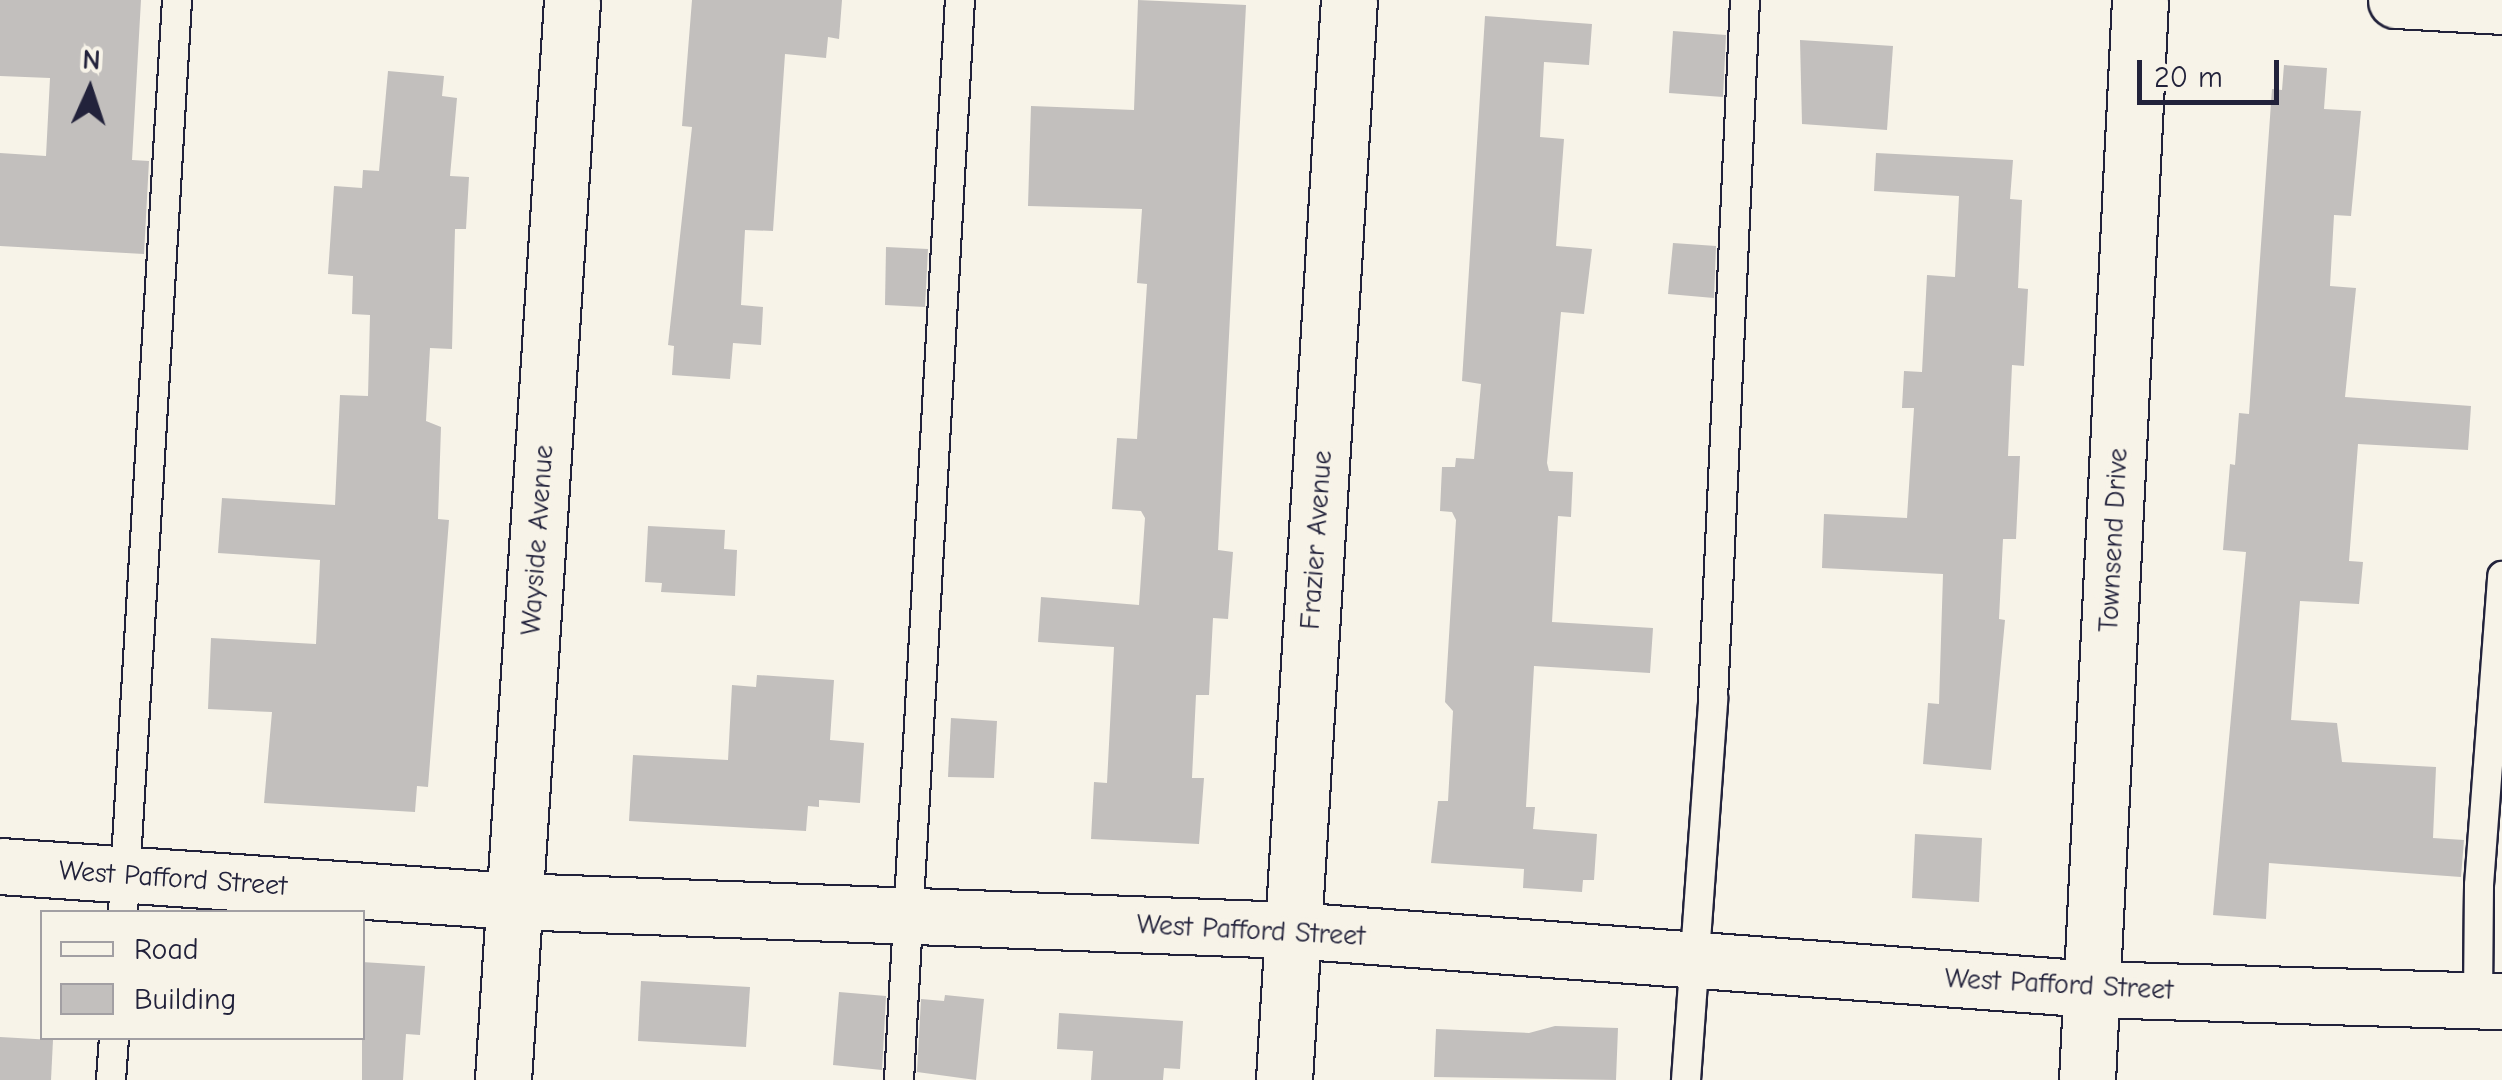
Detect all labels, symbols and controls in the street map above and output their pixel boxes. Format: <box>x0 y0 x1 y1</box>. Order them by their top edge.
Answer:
north arrow <box>40 40 140 140</box>
scale bar <box>2142 40 2284 102</box>
text: N <box>82 44 102 76</box>
text: 20 m <box>2154 60 2223 95</box>
street label: Wayside Avenue <box>514 444 560 636</box>
street label: Townsend Drive <box>2091 447 2135 633</box>
street label: Frazier Avenue <box>1293 449 1339 631</box>
street label: West Pafford Street <box>58 853 288 903</box>
street label: West Pafford Street <box>1136 907 1366 953</box>
legend <box>40 910 365 1040</box>
text: Road <box>134 932 199 967</box>
street label: West Pafford Street <box>1944 961 2174 1007</box>
text: Building <box>134 982 237 1017</box>

